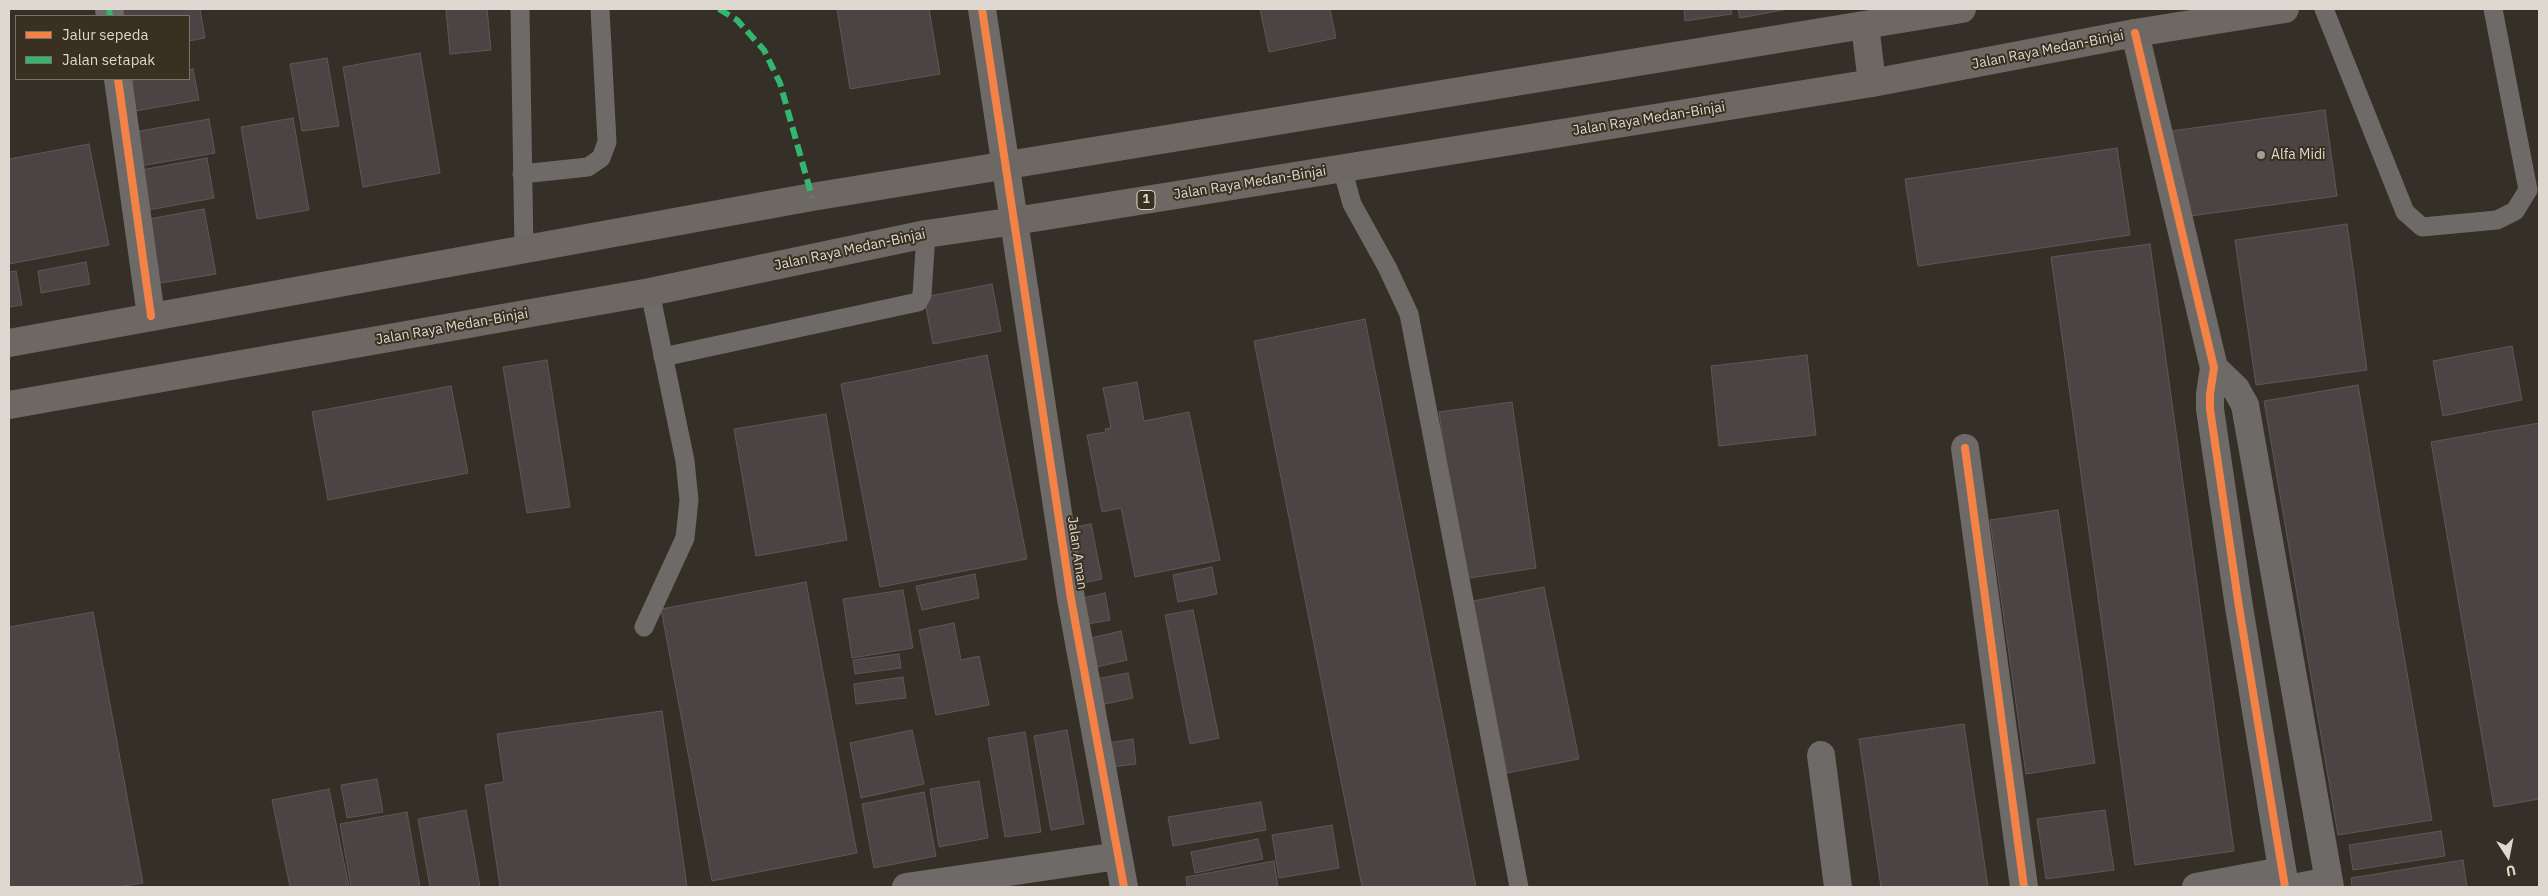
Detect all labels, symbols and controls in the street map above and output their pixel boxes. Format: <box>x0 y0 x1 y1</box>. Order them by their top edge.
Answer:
legend <box>15 15 190 80</box>
text: Jalur sepeda <box>62 25 149 44</box>
street label: Jalan Raya Medan-Binjai <box>1971 27 2125 73</box>
text: Jalan setapak <box>62 50 155 69</box>
street label: Jalan Raya Medan-Binjai <box>1572 99 1726 139</box>
place label: Alfa Midi <box>2271 147 2326 163</box>
marker: Alfa Midi <box>2255 149 2267 161</box>
street label: Jalan Raya Medan-Binjai <box>1173 163 1327 203</box>
road number: 1 <box>1137 190 1155 210</box>
street label: Jalan Raya Medan-Binjai <box>773 226 927 274</box>
street label: Jalan Raya Medan-Binjai <box>375 305 529 349</box>
street label: Jalan Aman <box>1064 515 1090 591</box>
north arrow <box>2483 831 2533 881</box>
text: U <box>2504 861 2517 880</box>

